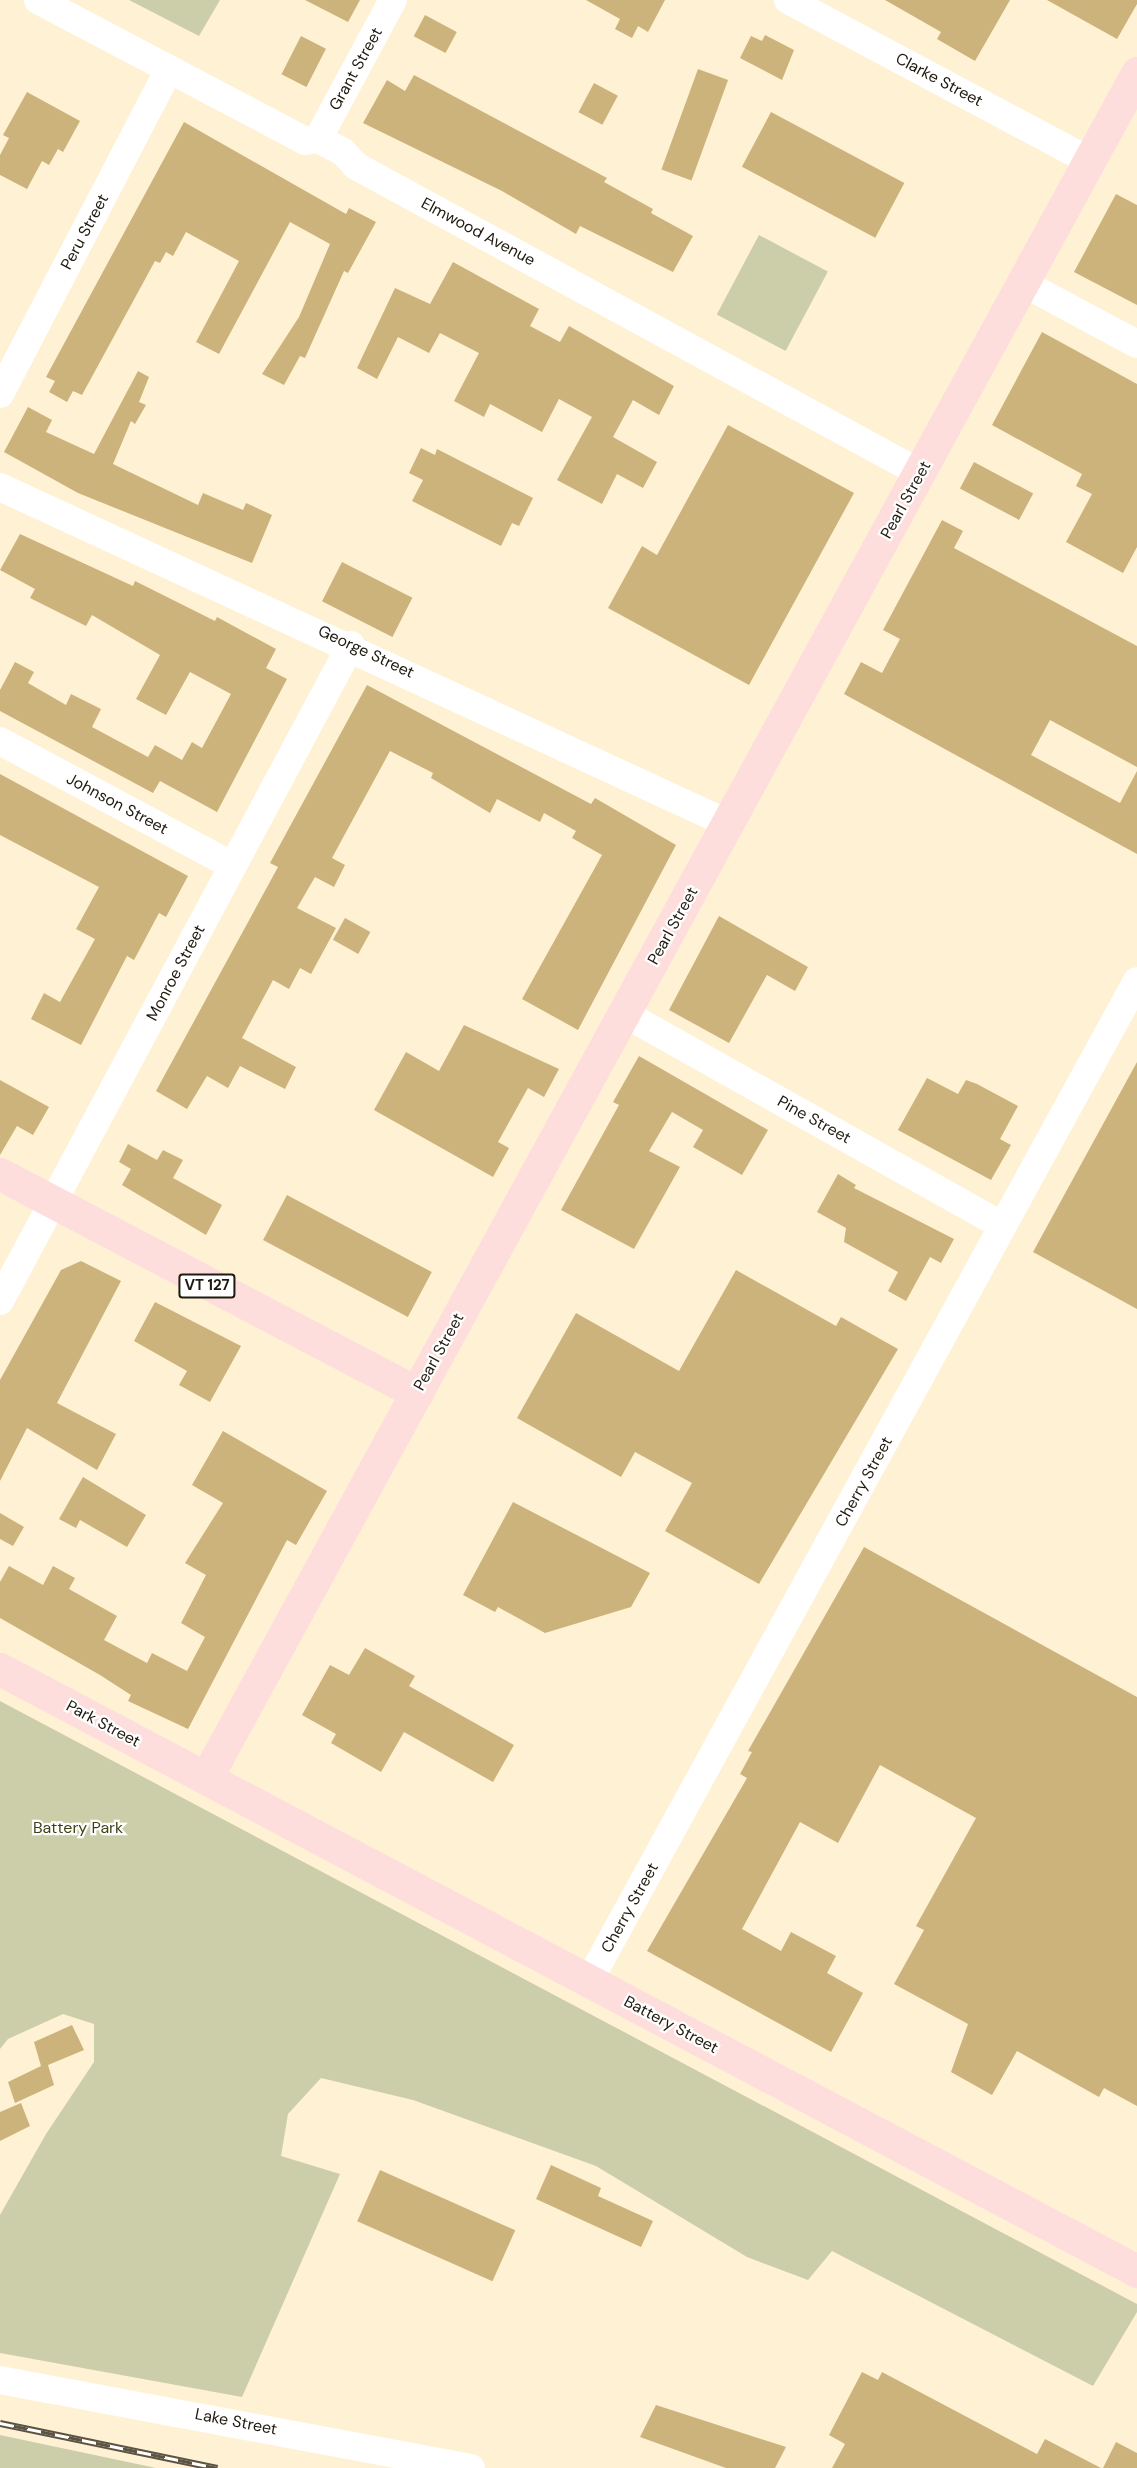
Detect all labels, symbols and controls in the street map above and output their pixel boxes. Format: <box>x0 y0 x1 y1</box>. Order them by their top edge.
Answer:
street label: Grant Street <box>325 24 387 114</box>
street label: Clarke Street <box>892 49 986 111</box>
street label: Peru Street <box>57 191 113 273</box>
street label: Elmwood Avenue <box>418 194 538 270</box>
street label: Pearl Street <box>877 458 935 542</box>
street label: George Street <box>315 621 417 683</box>
street label: Johnson Street <box>63 769 171 839</box>
street label: Pearl Street <box>644 884 702 968</box>
street label: Monroe Street <box>143 922 209 1024</box>
street label: Pine Street <box>774 1092 854 1148</box>
road number: VT 127 <box>177 1274 237 1298</box>
street label: Pearl Street <box>410 1310 468 1394</box>
street label: Cherry Street <box>831 1434 897 1530</box>
street label: Park Street <box>63 1696 143 1752</box>
park label: Battery Park <box>33 1818 123 1838</box>
street label: Cherry Street <box>597 1860 663 1956</box>
street label: Battery Street <box>621 1992 721 2058</box>
street label: Lake Street <box>193 2405 279 2439</box>

